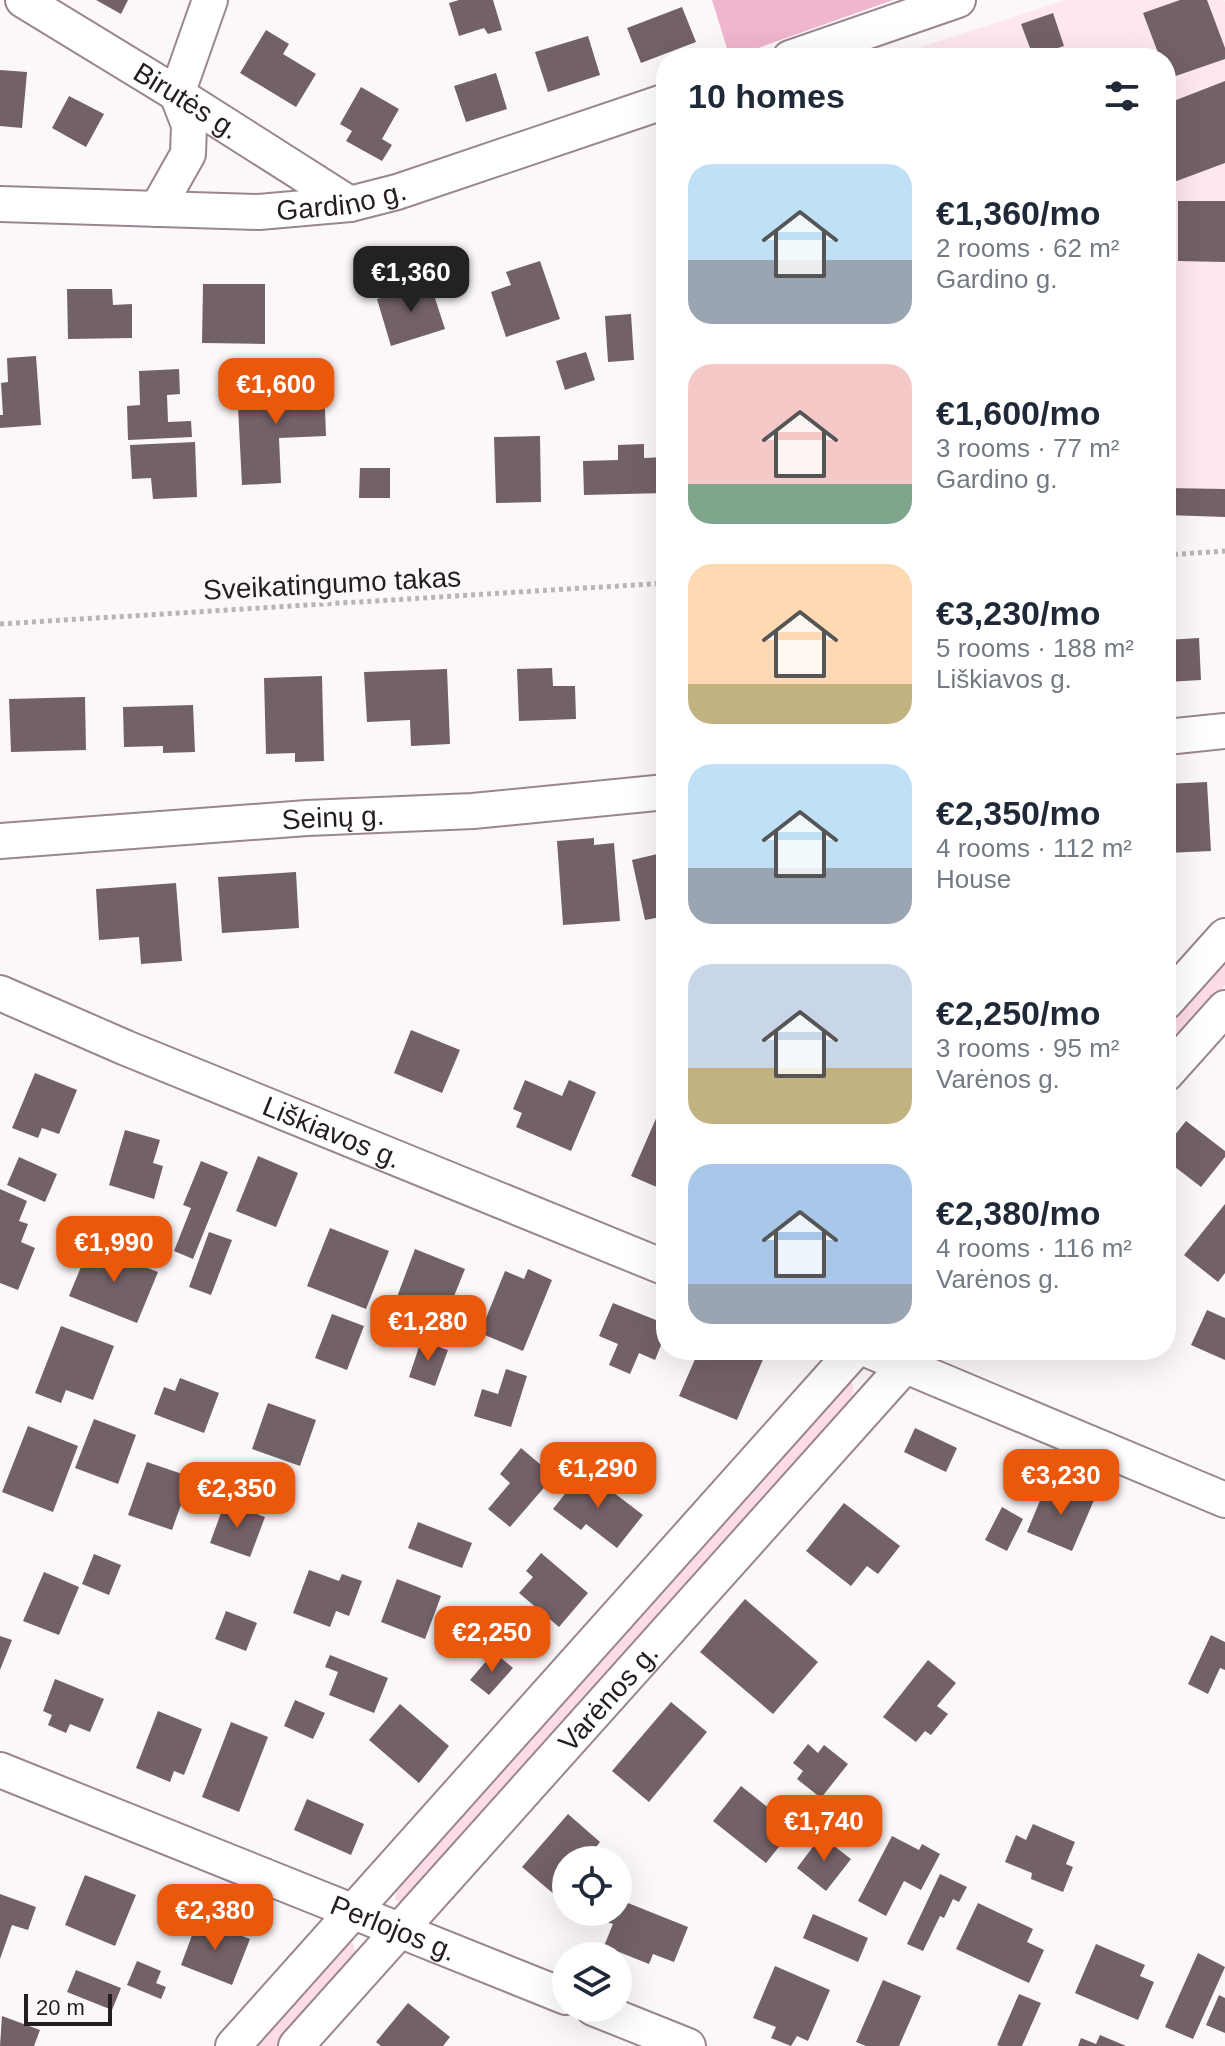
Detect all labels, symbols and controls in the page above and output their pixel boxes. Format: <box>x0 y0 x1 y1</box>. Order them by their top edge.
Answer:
street label: Birutės g. <box>128 56 245 145</box>
icon: filters <box>1100 74 1144 118</box>
text: 10 homes <box>688 77 845 115</box>
street label: Gardino g. <box>275 175 410 226</box>
text: €1,360/mo <box>936 194 1100 232</box>
icon: home <box>752 196 848 292</box>
text: 2 rooms · 62 m² <box>936 233 1120 263</box>
pin: €1,360 <box>346 246 476 314</box>
text: €1,360 <box>371 257 451 287</box>
text: Gardino g. <box>936 264 1057 294</box>
pin: €1,600 <box>211 358 341 426</box>
text: €1,600 <box>236 369 316 399</box>
text: €1,600/mo <box>936 394 1100 432</box>
icon: home <box>752 396 848 492</box>
text: 3 rooms · 77 m² <box>936 433 1120 463</box>
text: Gardino g. <box>936 464 1057 494</box>
street label: Sveikatingumo takas <box>202 561 462 606</box>
text: €3,230/mo <box>936 594 1100 632</box>
icon: home <box>752 596 848 692</box>
text: 5 rooms · 188 m² <box>936 633 1134 663</box>
text: Liškiavos g. <box>936 664 1072 694</box>
text: €2,350/mo <box>936 794 1100 832</box>
icon: home <box>752 796 848 892</box>
street label: Seinų g. <box>281 800 385 836</box>
text: 4 rooms · 112 m² <box>936 833 1132 863</box>
text: House <box>936 864 1011 894</box>
text: €2,250/mo <box>936 994 1100 1032</box>
icon: home <box>752 996 848 1092</box>
text: 3 rooms · 95 m² <box>936 1033 1120 1063</box>
text: Varėnos g. <box>936 1064 1060 1094</box>
street label: Liškiavos g. <box>258 1090 405 1174</box>
text: €2,380/mo <box>936 1194 1100 1232</box>
icon: home <box>752 1196 848 1292</box>
pin: €1,990 <box>49 1216 179 1284</box>
text: €1,990 <box>74 1227 154 1257</box>
text: 4 rooms · 116 m² <box>936 1233 1132 1263</box>
text: Varėnos g. <box>936 1264 1060 1294</box>
pin: €1,280 <box>363 1295 493 1363</box>
text: €1,280 <box>388 1306 468 1336</box>
pin: €1,290 <box>533 1442 663 1510</box>
pin: €3,230 <box>996 1449 1126 1517</box>
text: €1,290 <box>558 1453 638 1483</box>
text: €3,230 <box>1021 1460 1101 1490</box>
pin: €2,350 <box>172 1462 302 1530</box>
text: €2,350 <box>197 1473 277 1503</box>
pin: €2,250 <box>427 1606 557 1674</box>
text: €2,250 <box>452 1617 532 1647</box>
street label: Varėnos g. <box>552 1638 665 1758</box>
pin: €1,740 <box>759 1795 889 1863</box>
text: €1,740 <box>784 1806 864 1836</box>
map controls <box>552 1846 632 2022</box>
button: locate <box>552 1846 632 1926</box>
pin: €2,380 <box>150 1884 280 1952</box>
street label: Perlojos g. <box>326 1889 461 1967</box>
text: €2,380 <box>175 1895 255 1925</box>
button: layers <box>552 1942 632 2022</box>
scale bar <box>24 1990 112 2026</box>
text: 20 m <box>36 1995 85 2020</box>

